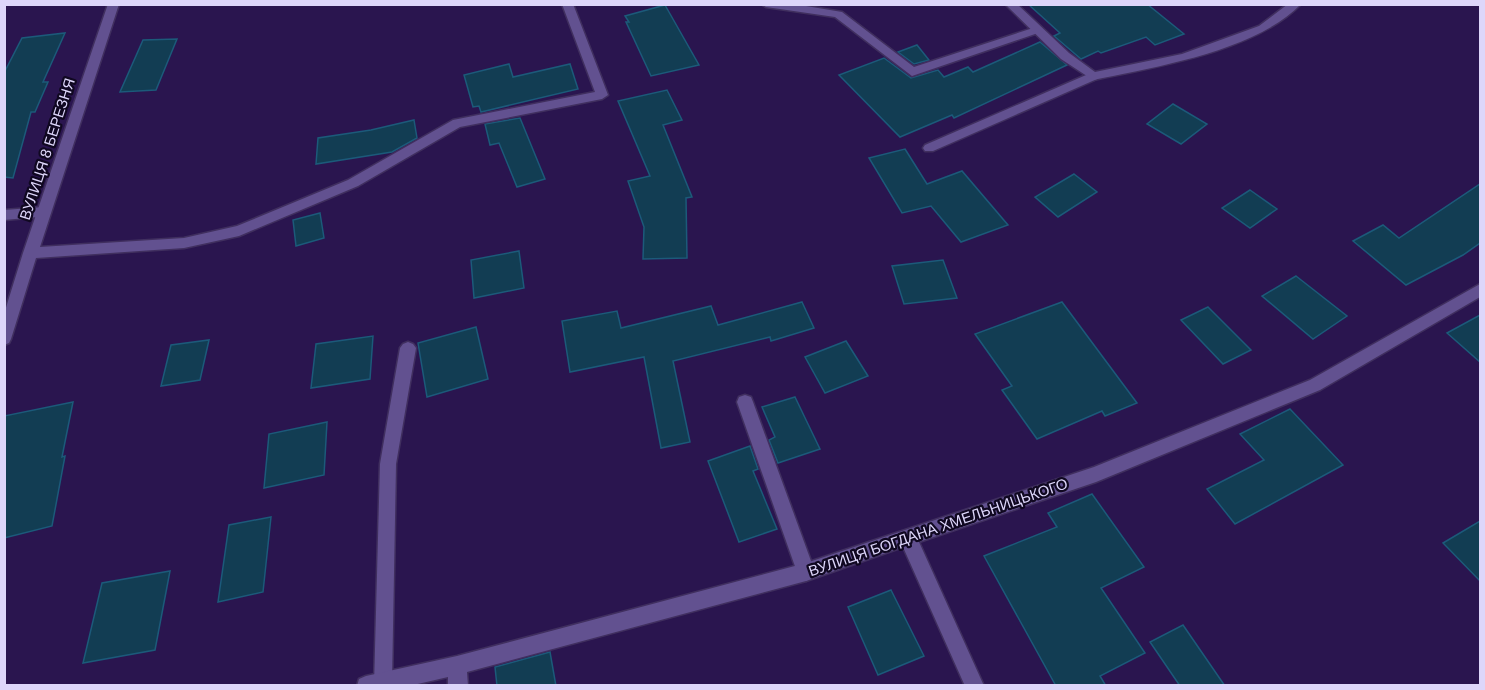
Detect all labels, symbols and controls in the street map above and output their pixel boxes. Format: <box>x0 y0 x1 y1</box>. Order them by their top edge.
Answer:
street label: ВУЛИЦЯ 8 БЕРЕЗНЯ <box>16 76 78 222</box>
street label: ВУЛИЦЯ БОГДАНА ХМЕЛЬНИЦЬКОГО <box>806 475 1070 579</box>

